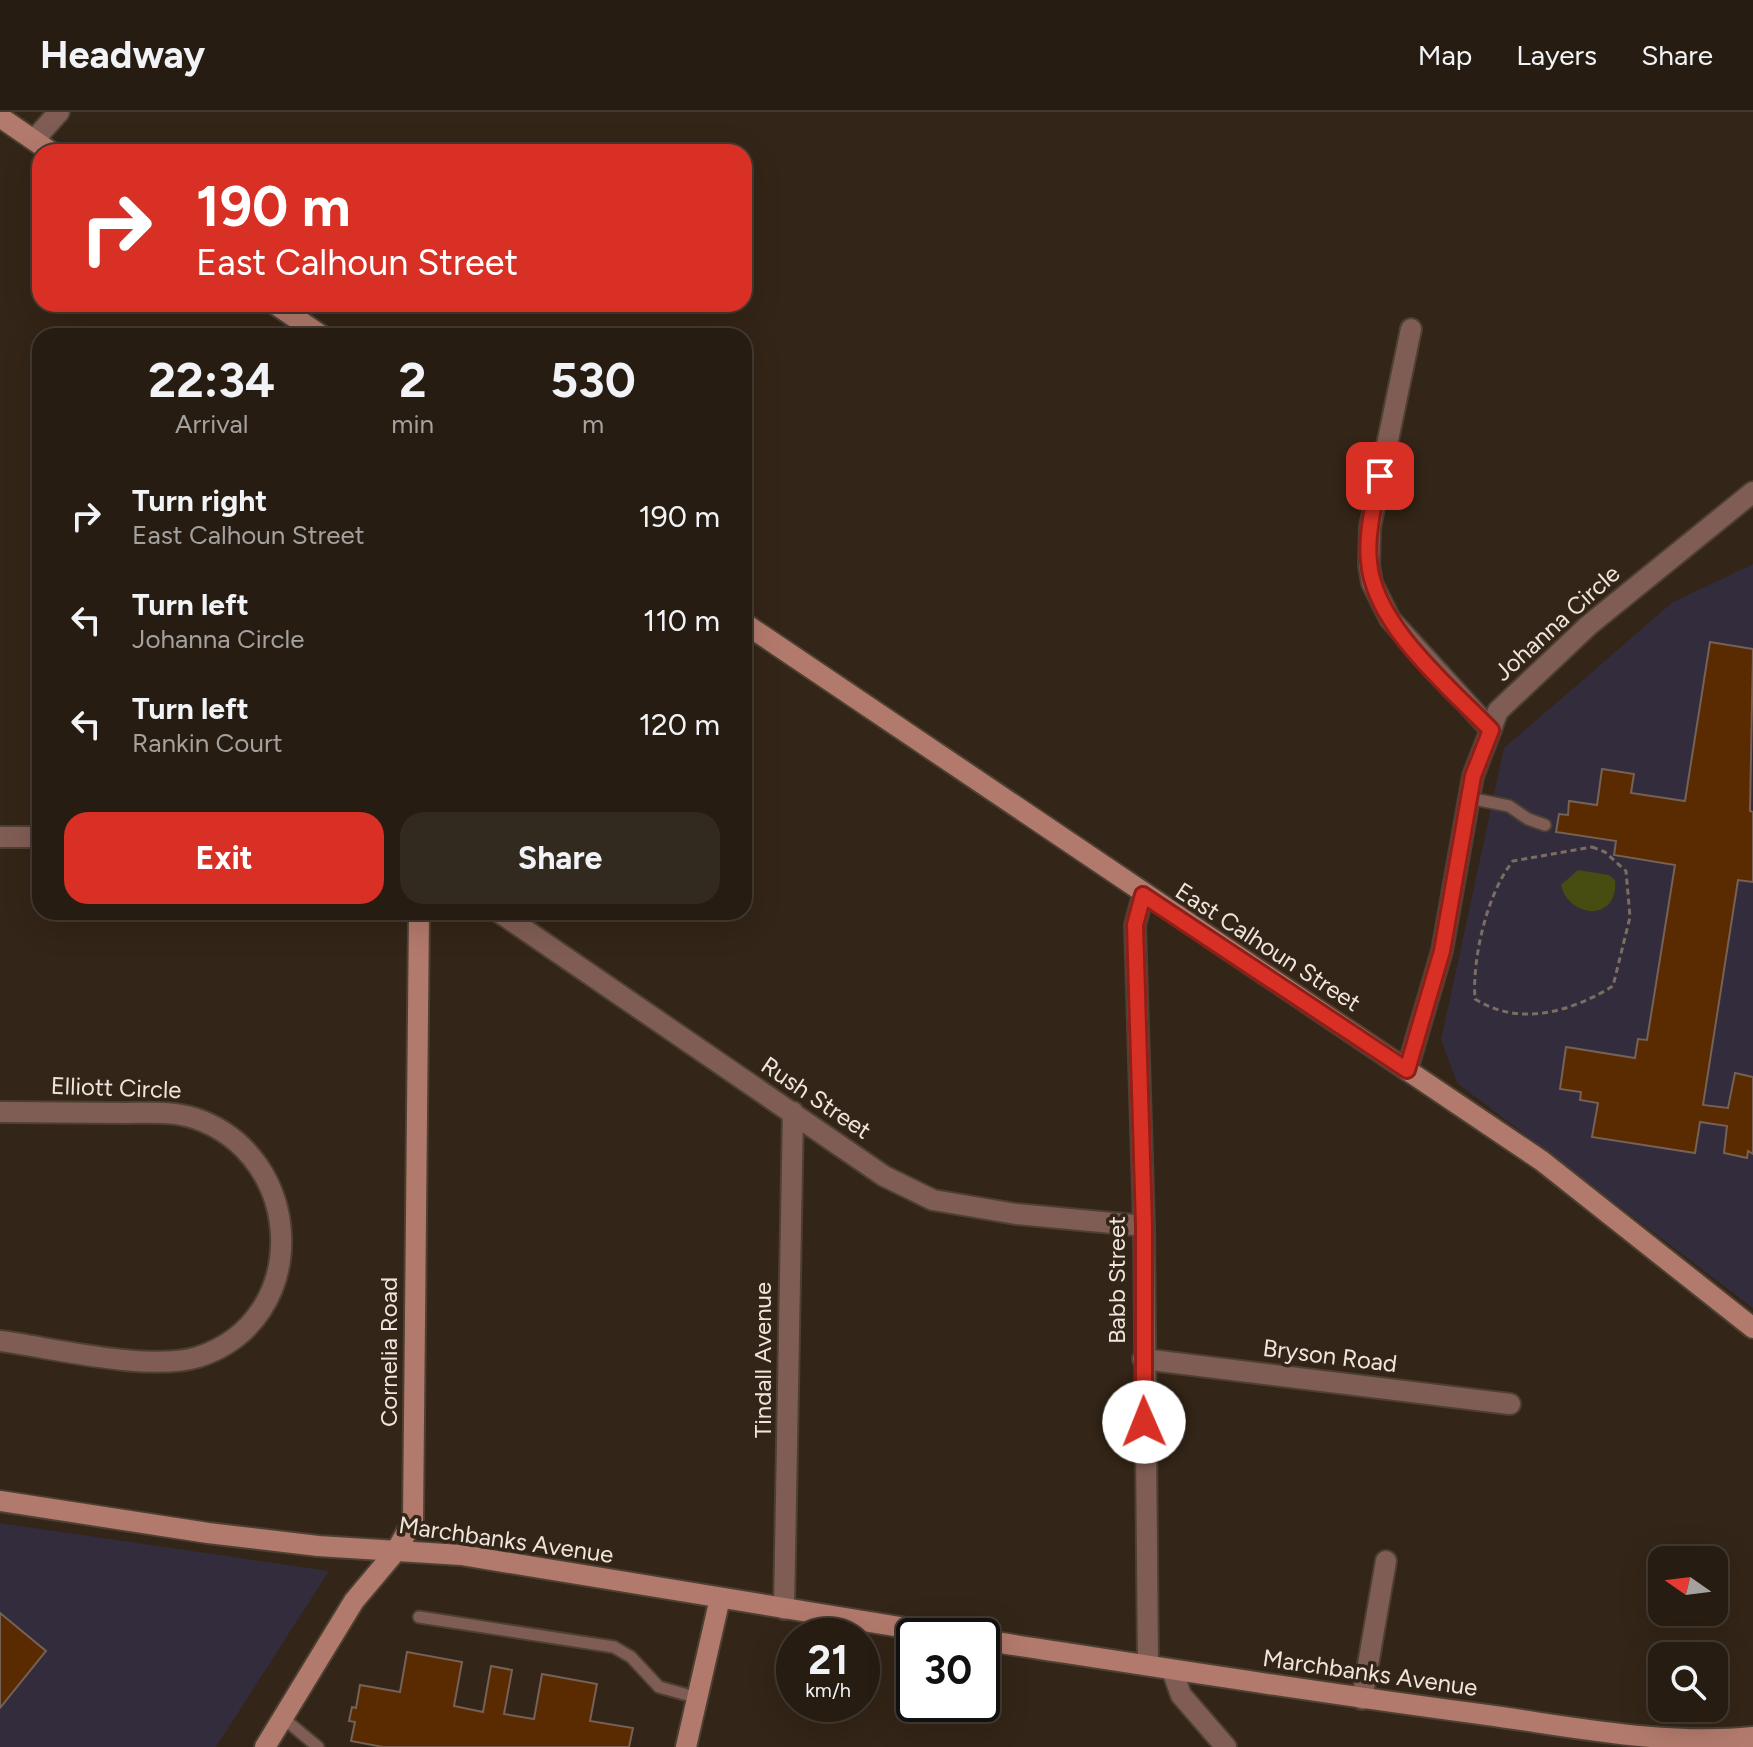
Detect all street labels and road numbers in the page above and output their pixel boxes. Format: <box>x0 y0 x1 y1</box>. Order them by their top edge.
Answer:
street label: Johanna Circle <box>1488 559 1626 687</box>
street label: East Calhoun Street <box>1170 876 1366 1017</box>
street label: Rush Street <box>756 1050 877 1145</box>
street label: Elliott Circle <box>50 1071 182 1104</box>
street label: Babb Street <box>1102 1216 1131 1344</box>
street label: Cornelia Road <box>374 1277 403 1427</box>
street label: Tindall Avenue <box>748 1282 777 1438</box>
street label: Bryson Road <box>1261 1333 1399 1378</box>
street label: Marchbanks Avenue <box>397 1510 615 1569</box>
street label: Marchbanks Avenue <box>1261 1643 1479 1702</box>

